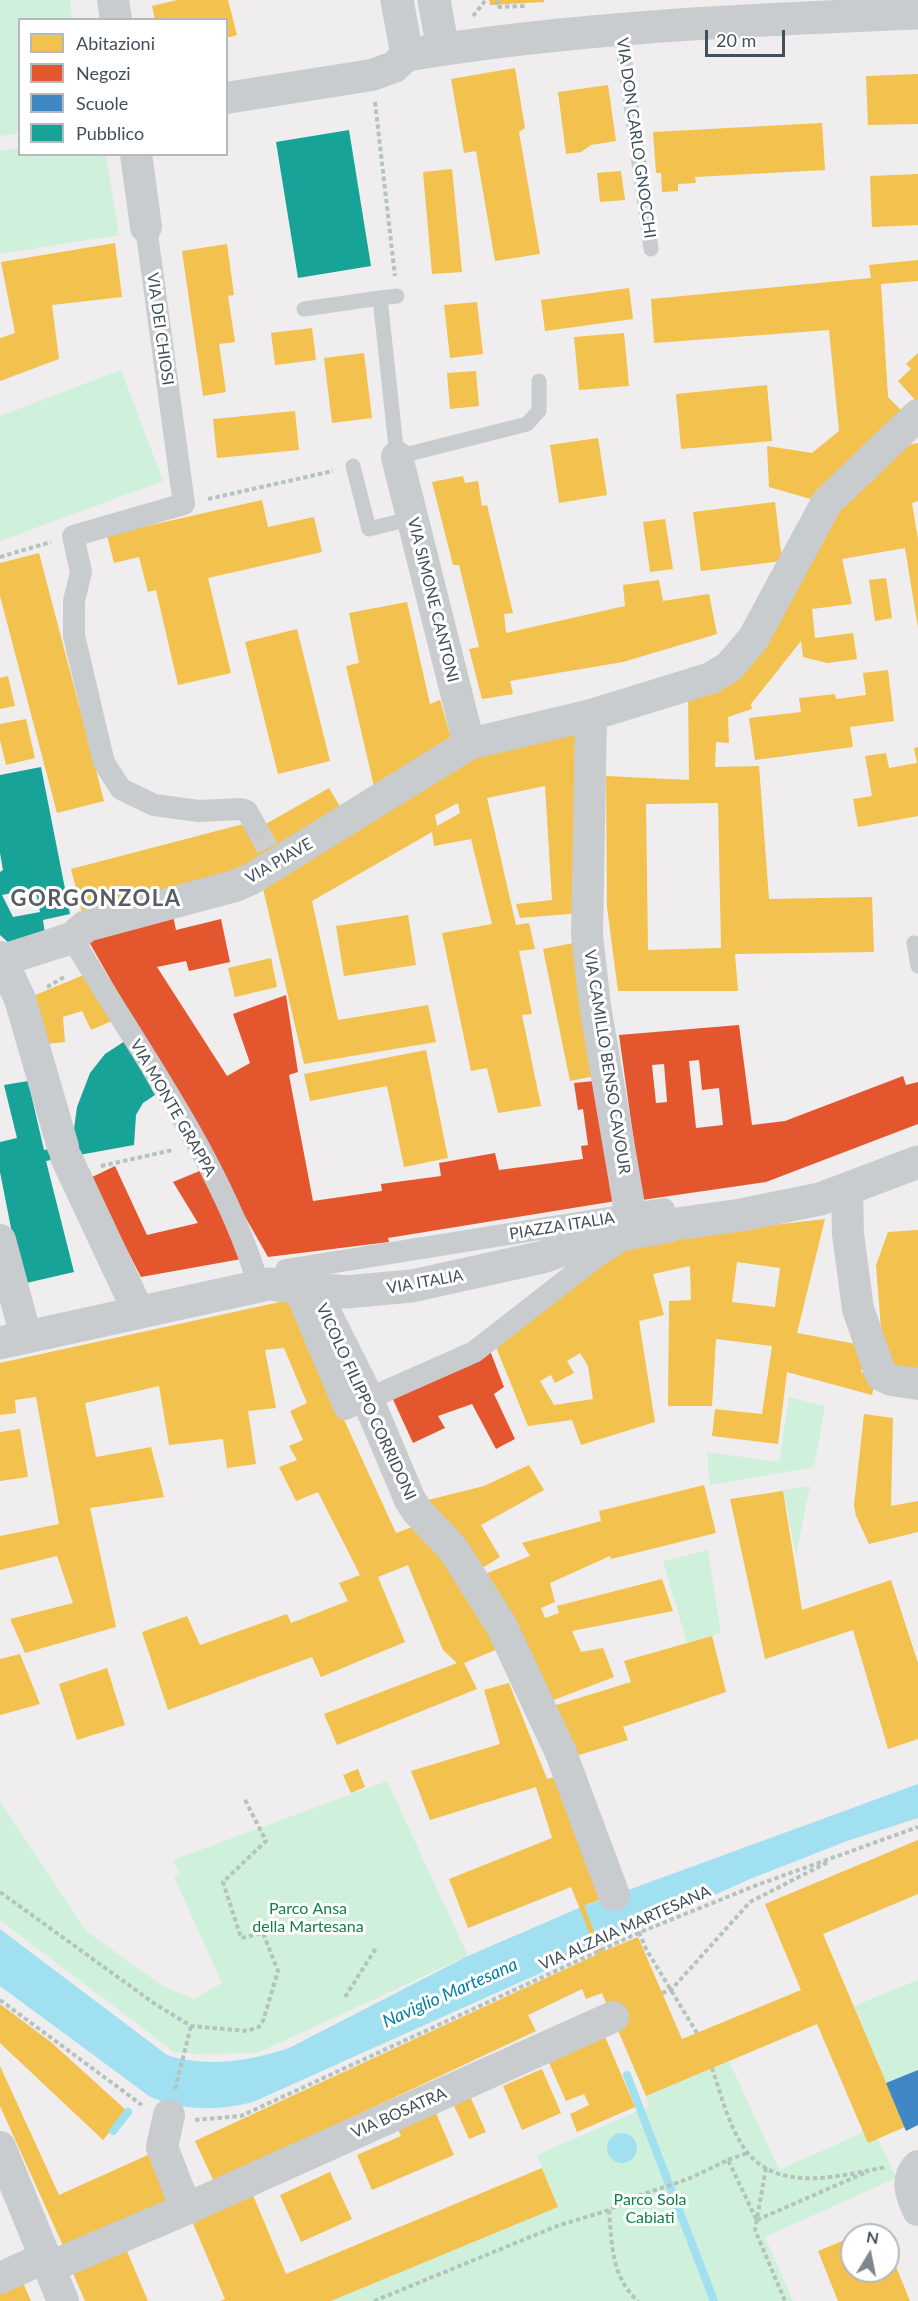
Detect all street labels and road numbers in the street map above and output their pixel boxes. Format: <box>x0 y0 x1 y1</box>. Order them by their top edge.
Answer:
street label: VIA DON CARLO GNOCCHI <box>612 37 660 239</box>
street label: VIA DEI CHIOSI <box>143 271 177 387</box>
street label: VIA SIMONE CANTONI <box>403 516 463 684</box>
street label: VIA PIAVE <box>242 834 316 888</box>
street label: VIA CAMILLO BENSO CAVOUR <box>580 948 634 1176</box>
street label: VIA MONTE GRAPPA <box>126 1036 220 1180</box>
street label: PIAZZA ITALIA <box>508 1208 616 1244</box>
street label: VIA ITALIA <box>385 1266 465 1298</box>
street label: VICOLO FILIPPO CORRIDONI <box>312 1301 420 1503</box>
street label: VIA ALZAIA MARTESANA <box>536 1881 714 1975</box>
street label: VIA BOSATRA <box>349 2084 449 2142</box>

